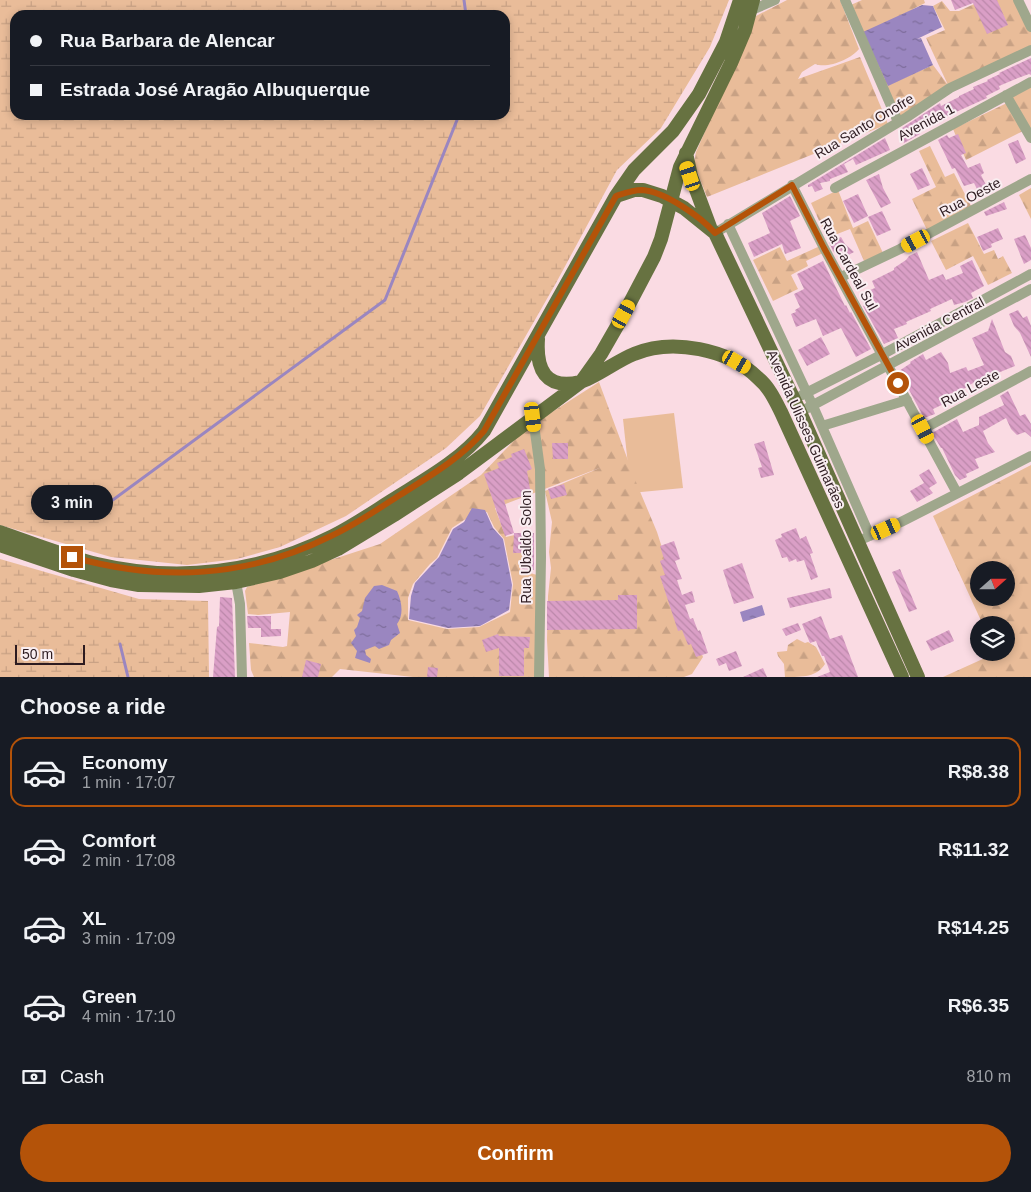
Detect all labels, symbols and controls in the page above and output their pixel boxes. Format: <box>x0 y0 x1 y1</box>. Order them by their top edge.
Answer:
text: Rua Barbara de Alencar <box>60 30 275 51</box>
text: Estrada José Aragão Albuquerque <box>60 79 370 100</box>
street label: Rua Santo Onofre <box>812 90 917 162</box>
street label: Avenida 1 <box>895 100 957 144</box>
car <box>678 159 701 193</box>
street label: Rua Oeste <box>937 174 1003 220</box>
street label: Rua Cardeal Sul <box>817 215 881 313</box>
car <box>899 227 932 255</box>
street label: Avenida Central <box>891 294 987 354</box>
car <box>610 297 637 331</box>
street label: Avenida Ulisses Guimarães <box>764 347 848 511</box>
car <box>720 348 753 376</box>
street label: Rua Leste <box>938 366 1002 410</box>
route start <box>887 372 909 394</box>
car <box>523 401 542 433</box>
car <box>909 412 936 446</box>
callout: 3 min <box>31 484 113 520</box>
street label: Rua Ubaldo Solon <box>518 490 534 604</box>
text: 3 min <box>51 494 93 511</box>
car <box>869 516 902 542</box>
route end <box>61 546 83 568</box>
north arrow <box>970 561 1015 606</box>
map controls <box>970 561 1015 661</box>
button: layers <box>970 616 1015 661</box>
scale bar <box>15 642 85 665</box>
text: 50 m <box>22 646 53 662</box>
text: Choose a ride <box>20 694 165 719</box>
icon: car <box>22 750 67 795</box>
text: Economy <box>82 752 168 773</box>
text: R$8.38 <box>948 761 1009 782</box>
text: 1 min · 17:07 <box>82 774 175 791</box>
icon: car <box>22 828 67 873</box>
text: Comfort <box>82 830 156 851</box>
text: R$11.32 <box>938 839 1009 860</box>
text: 2 min · 17:08 <box>82 852 175 869</box>
icon: car <box>22 906 67 951</box>
text: XL <box>82 908 106 929</box>
text: R$14.25 <box>937 917 1009 938</box>
text: 3 min · 17:09 <box>82 930 175 947</box>
icon: car <box>22 984 67 1029</box>
text: Green <box>82 986 137 1007</box>
text: R$6.35 <box>948 995 1009 1016</box>
text: 4 min · 17:10 <box>82 1008 175 1025</box>
icon: cash <box>20 1063 48 1091</box>
text: Cash <box>60 1066 104 1087</box>
text: 810 m <box>967 1068 1011 1085</box>
button: Confirm <box>20 1124 1011 1182</box>

